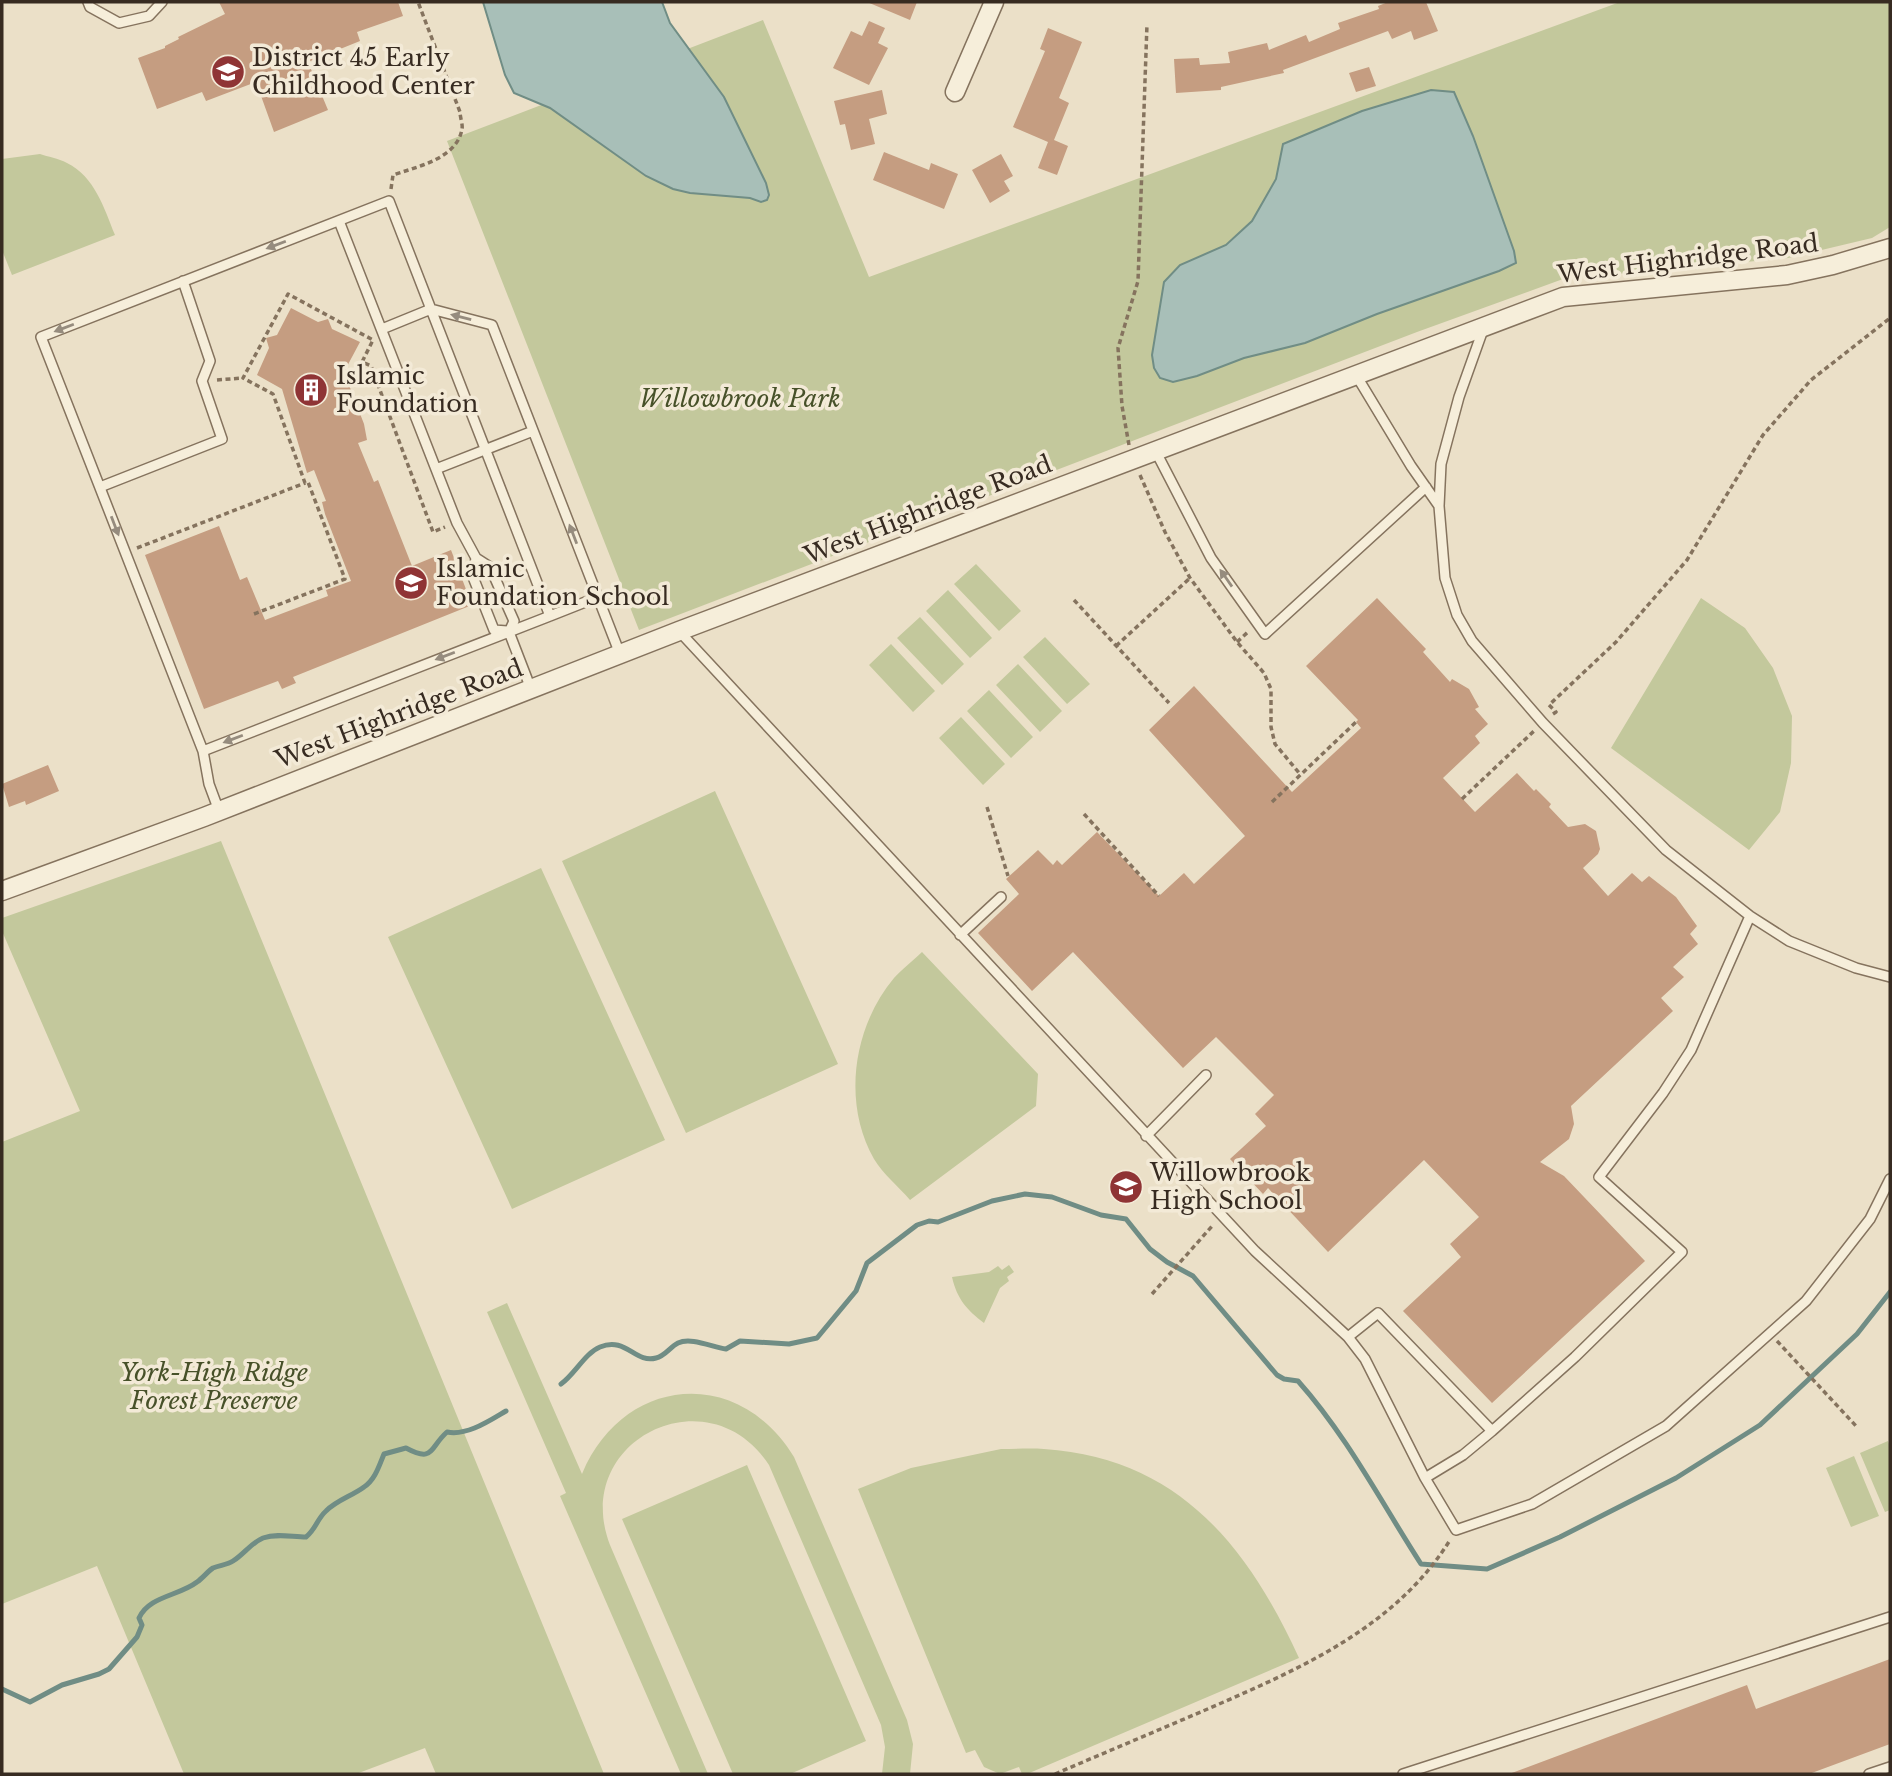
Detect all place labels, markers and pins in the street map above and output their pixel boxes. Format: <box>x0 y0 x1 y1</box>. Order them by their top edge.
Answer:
place label: District 45 Early Childhood Center <box>252 43 475 100</box>
school or university icon: District 45 Early Childhood Center <box>209 53 247 91</box>
place label: Islamic Foundation <box>336 361 478 418</box>
building icon: Islamic Foundation <box>292 371 330 409</box>
place label: Islamic Foundation School <box>436 554 670 611</box>
school or university icon: Islamic Foundation School <box>392 564 430 602</box>
place label: Willowbrook High School <box>1149 1158 1311 1215</box>
school or university icon: Willowbrook High School <box>1107 1168 1145 1206</box>

